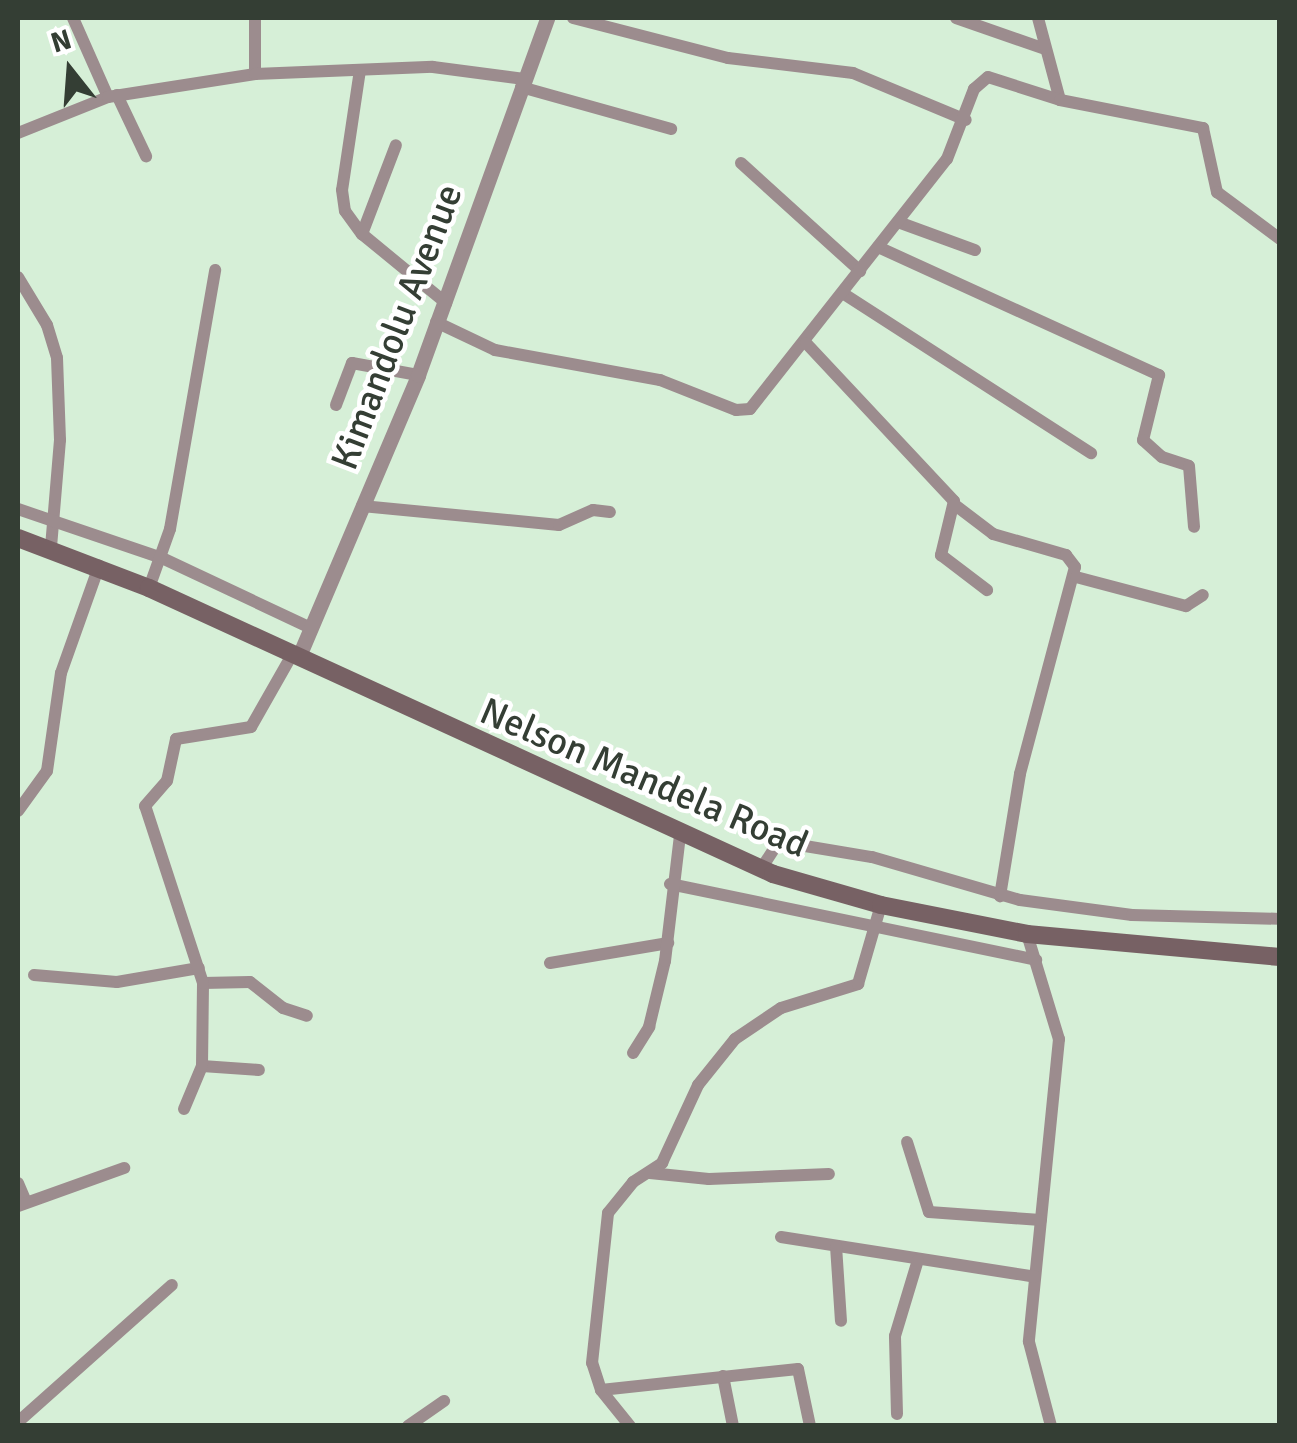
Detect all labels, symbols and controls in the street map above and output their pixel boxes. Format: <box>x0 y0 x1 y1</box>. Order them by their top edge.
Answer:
north arrow <box>20 20 120 120</box>
text: N <box>47 22 76 60</box>
street label: Kimandolu Avenue <box>322 178 472 476</box>
street label: Nelson Mandela Road <box>473 688 815 868</box>

